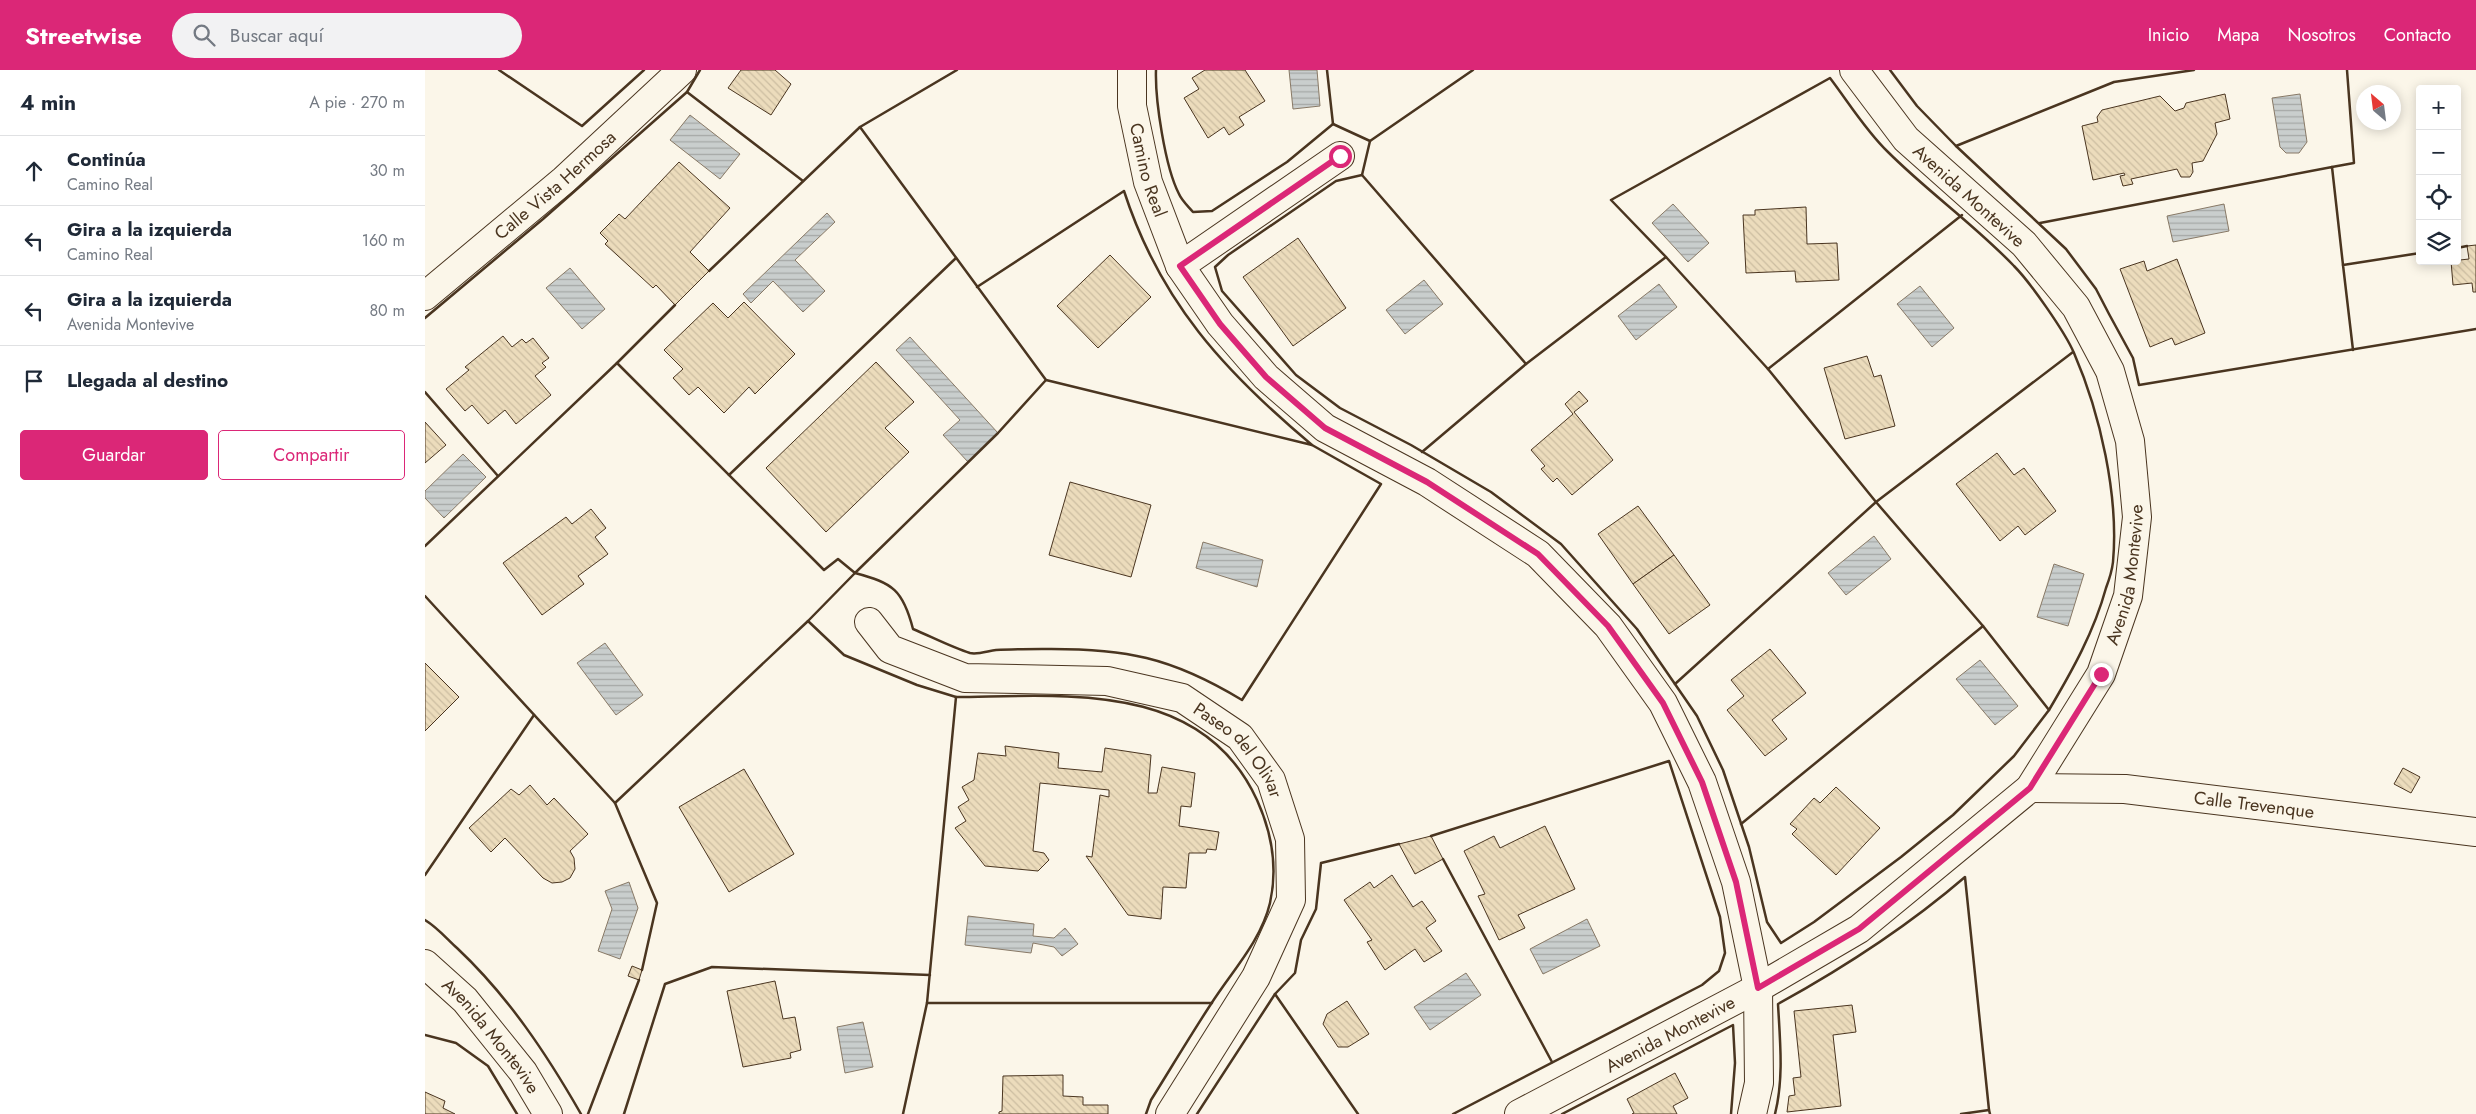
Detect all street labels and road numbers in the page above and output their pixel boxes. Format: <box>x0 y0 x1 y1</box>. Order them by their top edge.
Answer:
street label: Camino Real <box>1123 121 1173 221</box>
street label: Calle Vista Hermosa <box>489 125 622 246</box>
street label: Avenida Montevive <box>1907 138 2031 254</box>
street label: Avenida Montevive <box>2099 503 2150 649</box>
street label: Paseo del Olivar <box>1188 696 1289 802</box>
street label: Calle Trevenque <box>2192 785 2316 825</box>
street label: Avenida Montevive <box>436 972 546 1099</box>
street label: Avenida Montevive <box>1601 989 1740 1079</box>

